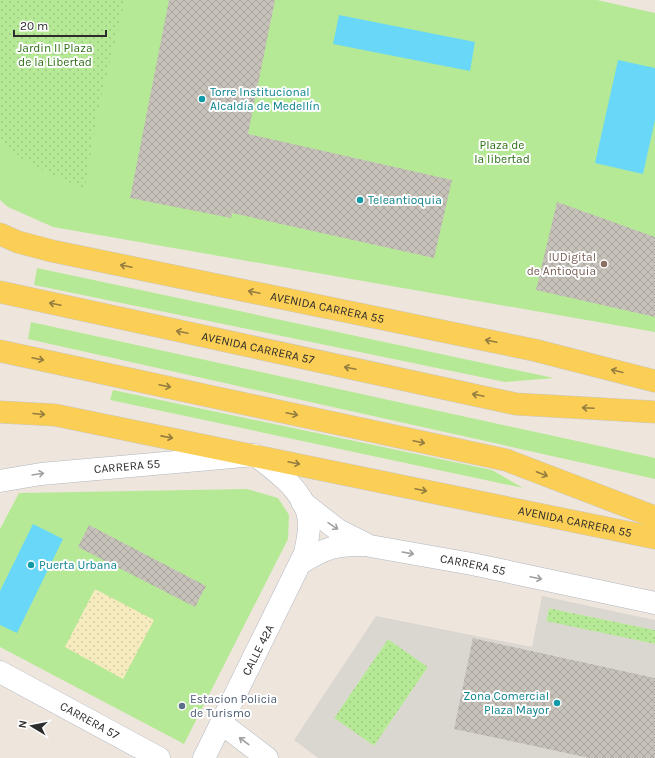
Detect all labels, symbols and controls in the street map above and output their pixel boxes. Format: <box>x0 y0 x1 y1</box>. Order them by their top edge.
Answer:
scale bar <box>14 12 106 38</box>
text: 20 m <box>20 19 48 33</box>
park label: Jardin II Plaza de la Libertad <box>17 41 93 69</box>
place label: Torre Institucional Alcaldía de Medellín <box>210 85 320 113</box>
marker: Torre Institucional Alcaldía de Medellín <box>197 94 207 104</box>
park label: Plaza de la libertad <box>474 138 530 166</box>
place label: Teleantioquia <box>368 193 442 207</box>
marker: Teleantioquia <box>355 195 365 205</box>
place label: IUDigital de Antioquia <box>527 250 596 278</box>
marker: IUDigital de Antioquia <box>599 259 609 269</box>
one-way arrow <box>120 262 133 270</box>
one-way arrow <box>248 288 261 296</box>
street label: AVENIDA CARRERA 55 <box>269 289 386 326</box>
one-way arrow <box>49 300 62 308</box>
one-way arrow <box>176 327 189 335</box>
street label: AVENIDA CARRERA 57 <box>200 329 316 367</box>
one-way arrow <box>485 337 498 345</box>
one-way arrow <box>31 355 44 363</box>
one-way arrow <box>344 364 357 372</box>
one-way arrow <box>611 367 624 374</box>
one-way arrow <box>158 383 171 391</box>
one-way arrow <box>471 391 484 399</box>
one-way arrow <box>582 404 595 412</box>
one-way arrow <box>32 410 45 417</box>
one-way arrow <box>285 410 298 418</box>
one-way arrow <box>160 434 173 442</box>
one-way arrow <box>412 438 425 446</box>
street label: CARRERA 55 <box>93 456 161 476</box>
one-way arrow <box>287 459 300 467</box>
one-way arrow <box>31 470 44 478</box>
one-way arrow <box>536 471 548 479</box>
one-way arrow <box>414 486 427 494</box>
street label: AVENIDA CARRERA 55 <box>517 503 633 540</box>
one-way arrow <box>327 522 338 531</box>
one-way arrow <box>402 549 415 557</box>
street label: CARRERA 55 <box>439 552 507 578</box>
place label: Puerta Urbana <box>39 558 117 572</box>
marker: Puerta Urbana <box>26 560 36 570</box>
one-way arrow <box>529 574 542 582</box>
street label: CALLE 42A <box>239 622 277 678</box>
place label: Zona Comercial Plaza Mayor <box>463 689 550 717</box>
place label: Estacion Policia de Turismo <box>190 692 277 720</box>
marker: Zona Comercial Plaza Mayor <box>552 698 562 708</box>
street label: CARRERA 57 <box>58 699 122 742</box>
marker: Estacion Policia de Turismo <box>177 701 187 711</box>
north arrow <box>12 706 52 746</box>
text: N <box>16 719 30 729</box>
one-way arrow <box>239 736 250 745</box>

